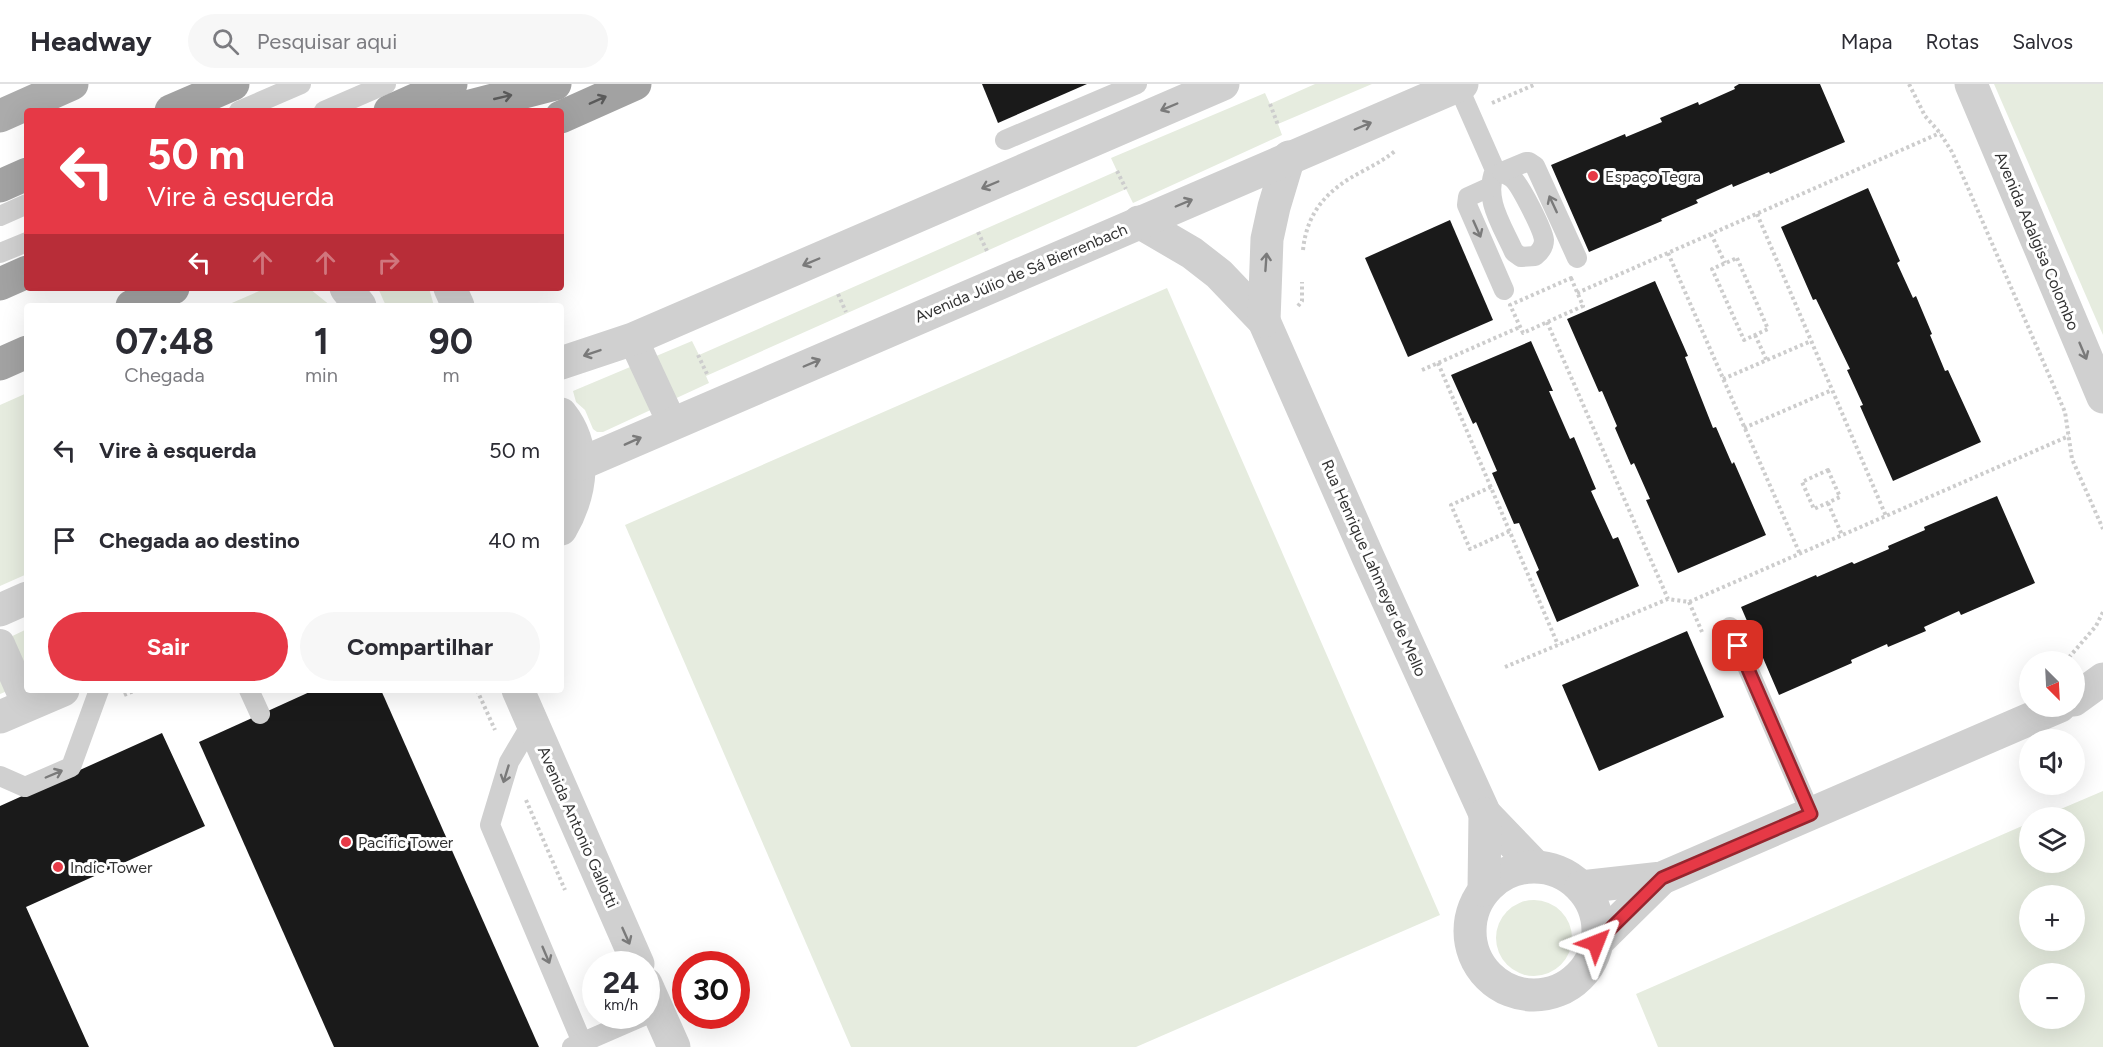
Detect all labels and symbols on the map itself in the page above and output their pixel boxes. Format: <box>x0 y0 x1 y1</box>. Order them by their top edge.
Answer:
one-way arrow <box>493 91 512 103</box>
one-way arrow <box>588 94 606 106</box>
one-way arrow <box>1160 102 1179 113</box>
one-way arrow <box>1353 120 1372 131</box>
street label: Avenida Adalgisa Colombo <box>1991 149 2083 333</box>
place label: Espaço Tegra <box>1605 167 1701 186</box>
marker: Espaço Tegra <box>1586 169 1600 183</box>
one-way arrow <box>981 180 999 191</box>
one-way arrow <box>1546 196 1558 214</box>
one-way arrow <box>1174 197 1193 208</box>
street label: Avenida Júlio de Sá Bierrenbach <box>912 219 1130 327</box>
one-way arrow <box>1472 220 1484 238</box>
one-way arrow <box>1260 253 1271 273</box>
one-way arrow <box>802 257 821 268</box>
one-way arrow <box>2078 341 2089 359</box>
one-way arrow <box>583 348 602 359</box>
one-way arrow <box>802 357 821 368</box>
one-way arrow <box>624 434 642 445</box>
street label: Rua Henrique Lahmeyer de Mello <box>1317 457 1431 679</box>
pin <box>1712 620 1763 671</box>
north arrow <box>2019 651 2085 717</box>
street label: Avenida Antonio Gallotti <box>534 743 622 911</box>
one-way arrow <box>499 764 510 783</box>
one-way arrow <box>44 768 62 780</box>
place label: Pacific Tower <box>358 833 454 852</box>
marker: Pacific Tower <box>339 835 353 849</box>
place label: Indic Tower <box>70 858 153 877</box>
marker: Indic Tower <box>51 860 65 874</box>
position arrow <box>1564 911 1628 975</box>
one-way arrow <box>621 926 632 945</box>
one-way arrow <box>541 946 552 964</box>
speed limit sign: 30 <box>672 951 750 1029</box>

